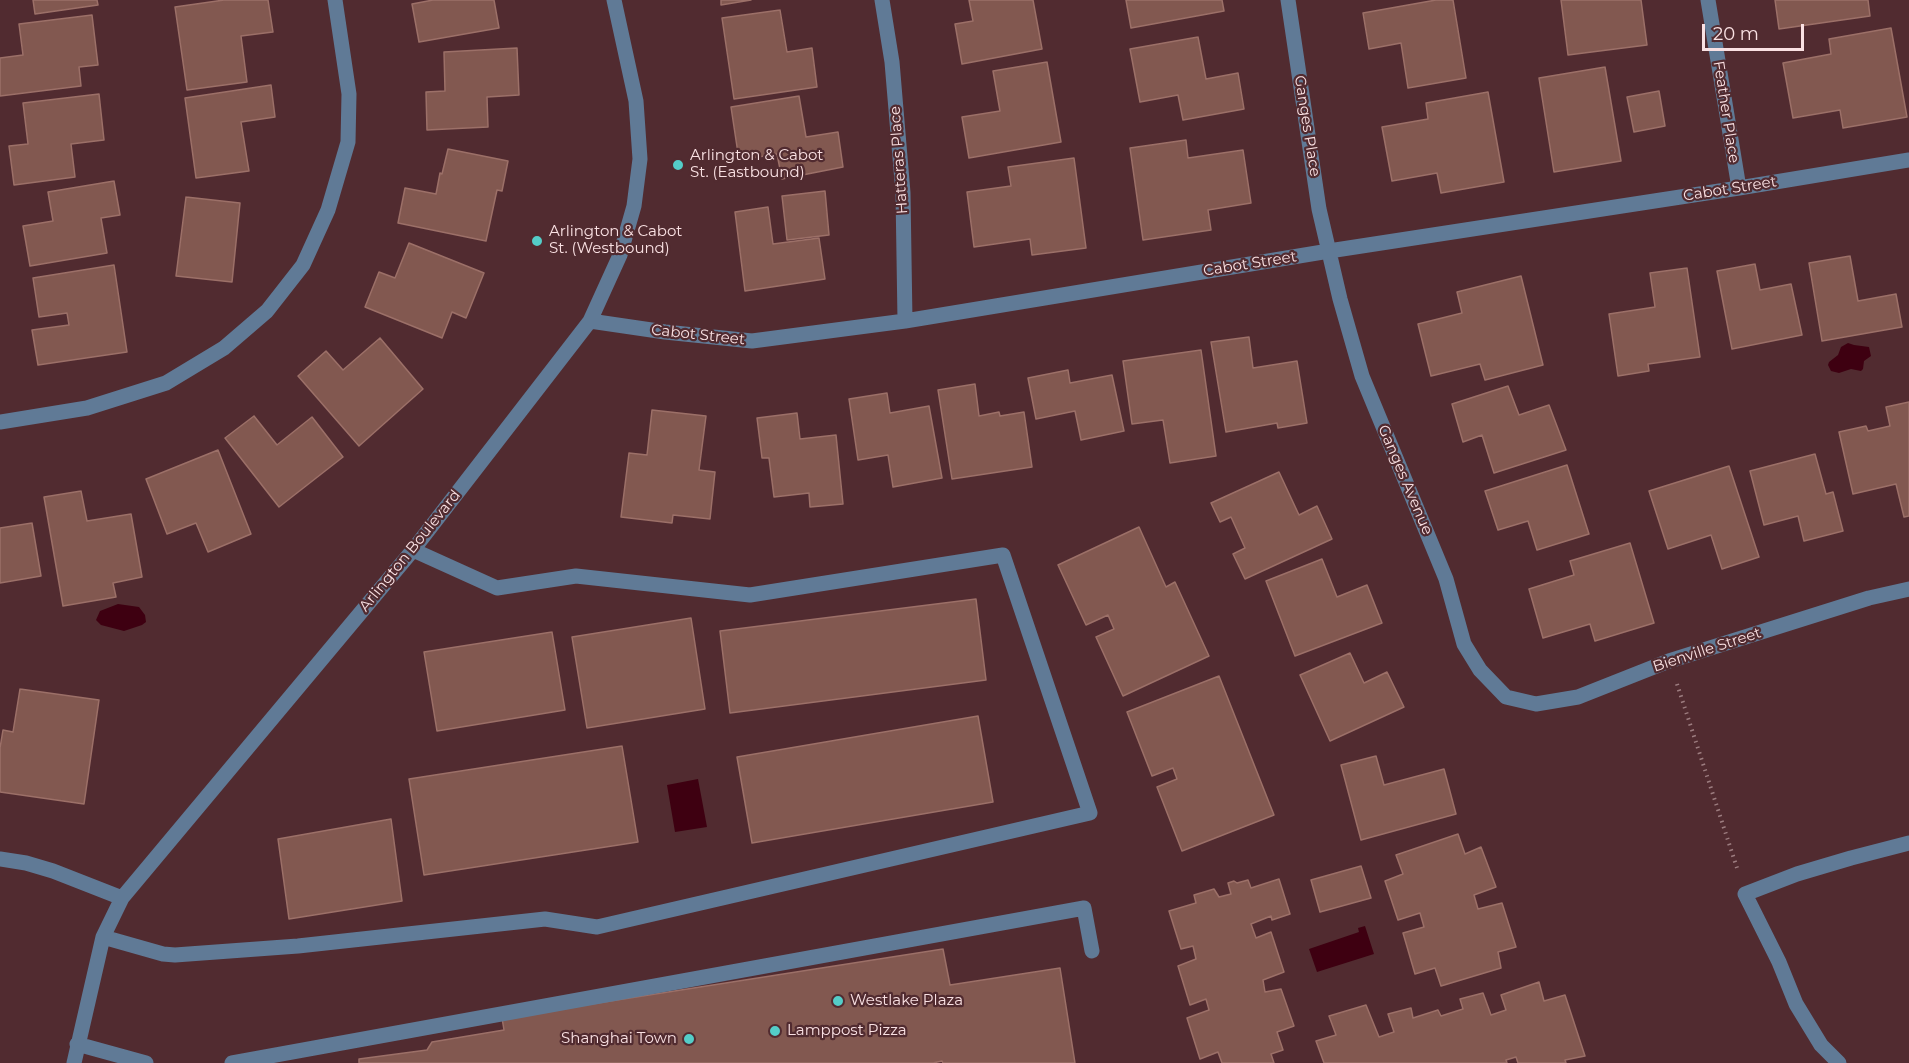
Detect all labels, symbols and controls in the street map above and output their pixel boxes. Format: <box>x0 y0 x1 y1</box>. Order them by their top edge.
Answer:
scale bar <box>1705 12 1807 50</box>
text: 20 m <box>1713 23 1759 45</box>
street label: Feather Place <box>1709 60 1743 164</box>
street label: Ganges Place <box>1290 74 1324 178</box>
street label: Hatteras Place <box>886 105 912 215</box>
place label: Arlington & Cabot St. (Eastbound) <box>690 147 823 182</box>
marker: Arlington & Cabot St. (Eastbound) <box>671 158 685 172</box>
street label: Cabot Street <box>1682 173 1778 205</box>
place label: Arlington & Cabot St. (Westbound) <box>549 223 682 258</box>
marker: Arlington & Cabot St. (Westbound) <box>530 234 544 248</box>
street label: Cabot Street <box>1202 248 1298 280</box>
street label: Cabot Street <box>650 321 746 349</box>
street label: Ganges Avenue <box>1374 422 1436 538</box>
street label: Arlington Boulevard <box>356 487 464 615</box>
street label: Bienville Street <box>1650 624 1764 676</box>
place label: Westlake Plaza <box>850 992 963 1010</box>
marker: Westlake Plaza <box>831 994 845 1008</box>
place label: Lamppost Pizza <box>787 1022 907 1040</box>
marker: Lamppost Pizza <box>768 1024 782 1038</box>
place label: Shanghai Town <box>561 1030 677 1048</box>
marker: Shanghai Town <box>682 1032 696 1046</box>

